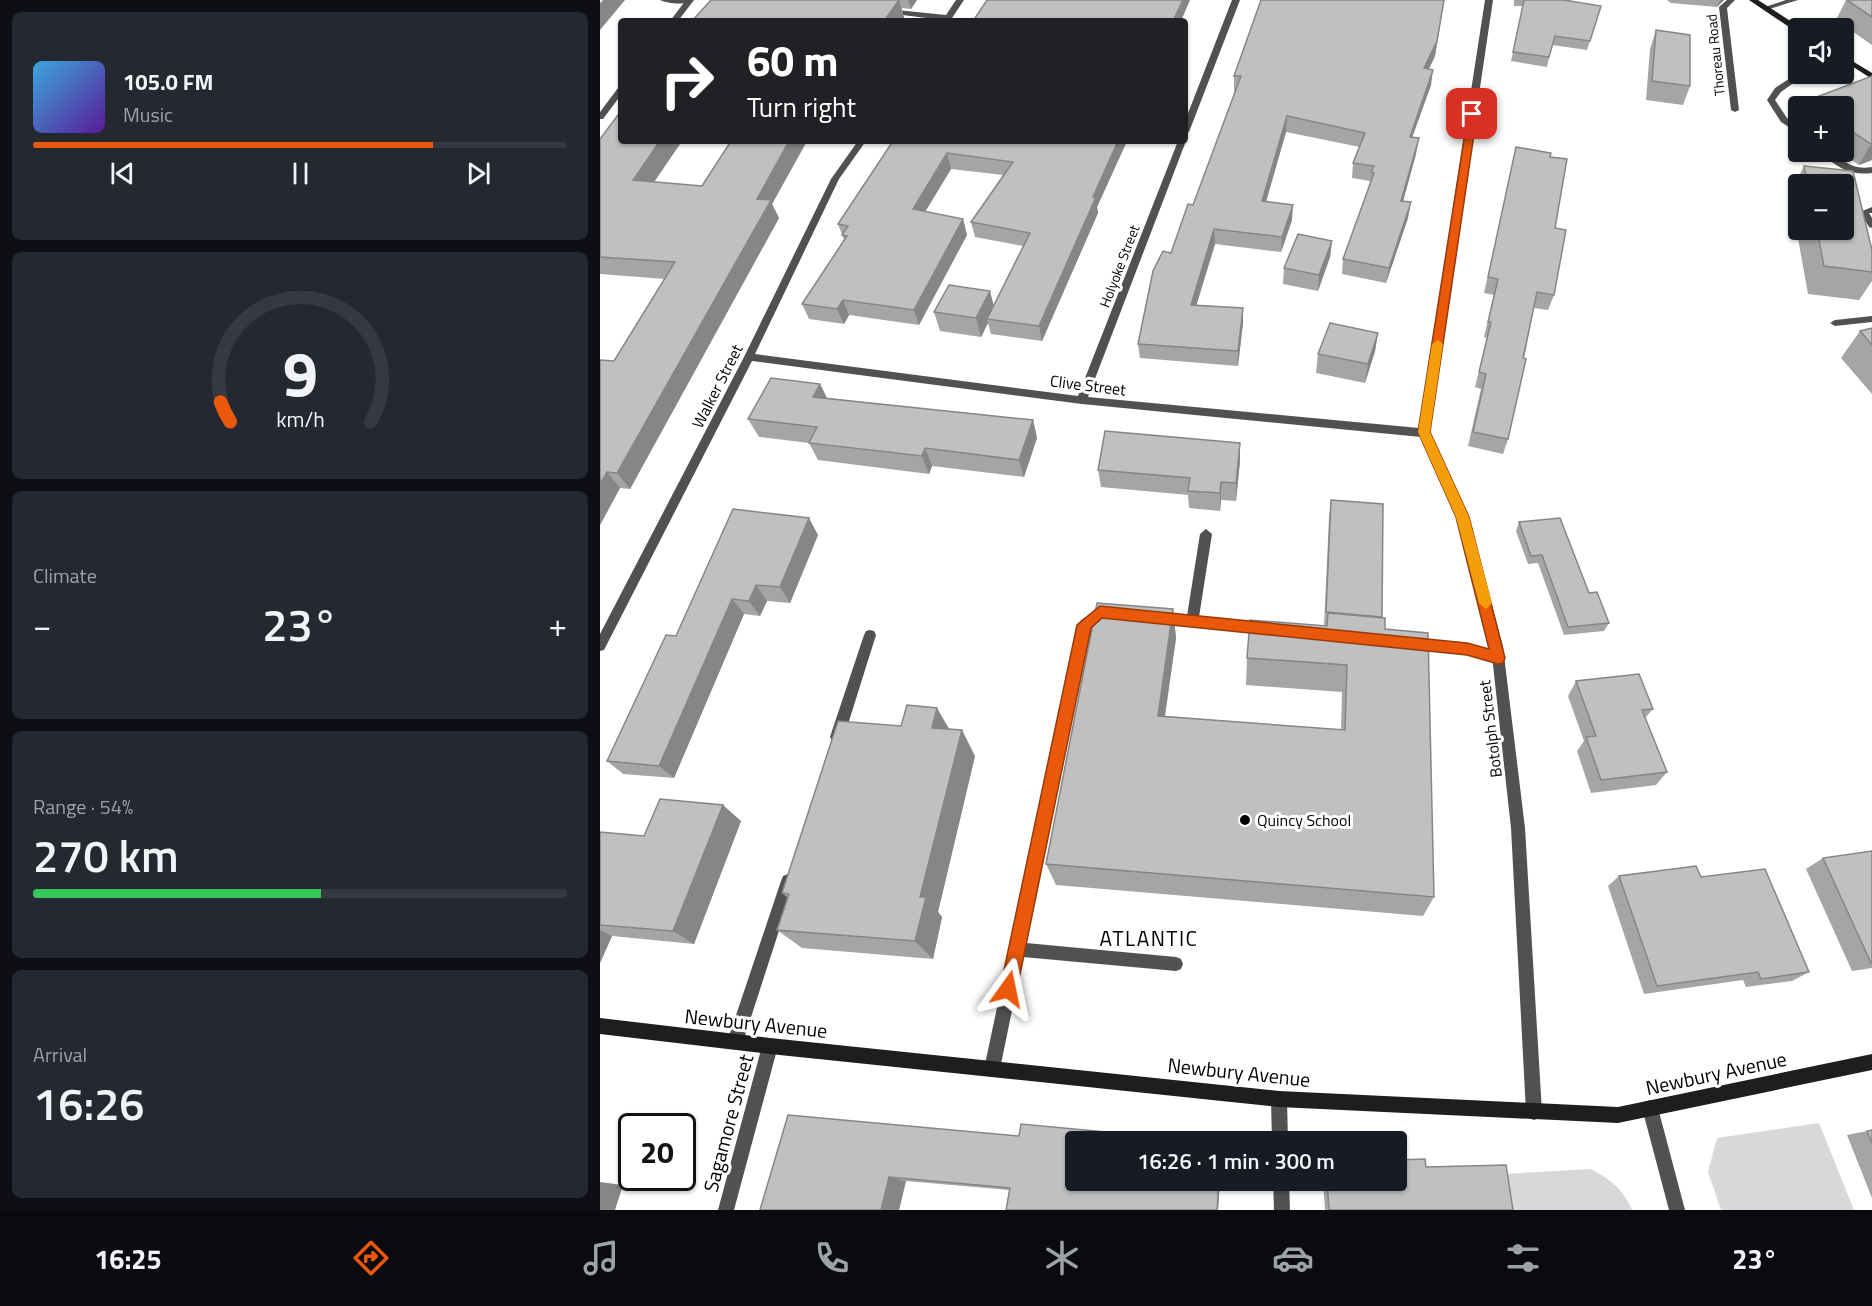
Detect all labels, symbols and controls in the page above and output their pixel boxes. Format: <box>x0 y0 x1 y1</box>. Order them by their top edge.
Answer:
street label: Thoreau Road <box>1700 13 1730 97</box>
map controls <box>1788 18 1854 240</box>
button: sound <box>1788 18 1854 84</box>
text: 60 m <box>747 28 839 92</box>
icon: right <box>648 42 726 120</box>
text: 105.0 FM <box>123 65 213 99</box>
text: Turn right <box>747 86 856 127</box>
pin <box>1446 88 1497 139</box>
button: + <box>1788 96 1854 162</box>
icon: arrive <box>1455 97 1488 130</box>
text: Music <box>123 99 173 130</box>
icon: previous <box>106 157 139 190</box>
icon: pause <box>284 157 317 190</box>
icon: next <box>462 157 495 190</box>
button: − <box>1788 174 1854 240</box>
street label: Holyoke Street <box>1094 222 1144 310</box>
text: 9 <box>283 326 317 421</box>
street label: Walker Street <box>686 339 749 432</box>
street label: Clive Street <box>1049 368 1128 402</box>
text: km/h <box>276 404 324 436</box>
text: Climate <box>33 560 97 591</box>
text: 23° <box>262 590 338 658</box>
text: − <box>33 600 51 650</box>
text: + <box>549 600 567 650</box>
street label: Botolph Street <box>1472 679 1508 779</box>
text: Range · 54% <box>33 791 133 822</box>
place label: Quincy School <box>1257 808 1351 832</box>
marker: Quincy School <box>1238 813 1252 827</box>
text: 270 km <box>33 821 179 889</box>
district label: ATLANTIC <box>1100 922 1198 954</box>
position arrow <box>976 957 1040 1021</box>
street label: Newbury Avenue <box>683 1000 829 1046</box>
text: Arrival <box>33 1039 87 1070</box>
street label: Newbury Avenue <box>1643 1043 1789 1103</box>
street label: Newbury Avenue <box>1166 1049 1312 1095</box>
street label: Sagamore Street <box>695 1051 761 1195</box>
text: 16:26 <box>33 1069 145 1137</box>
speed limit sign: 20 <box>618 1113 696 1191</box>
text: 16:26 · 1 min · 300 m <box>1137 1144 1335 1178</box>
icon: directions <box>350 1237 392 1279</box>
icon: music <box>580 1237 622 1279</box>
icon: phone <box>811 1237 853 1279</box>
icon: climate <box>1041 1237 1083 1279</box>
icon: car <box>1272 1237 1314 1279</box>
icon: filters <box>1502 1237 1544 1279</box>
text: 16:25 <box>94 1238 162 1279</box>
text: 23° <box>1732 1238 1778 1279</box>

